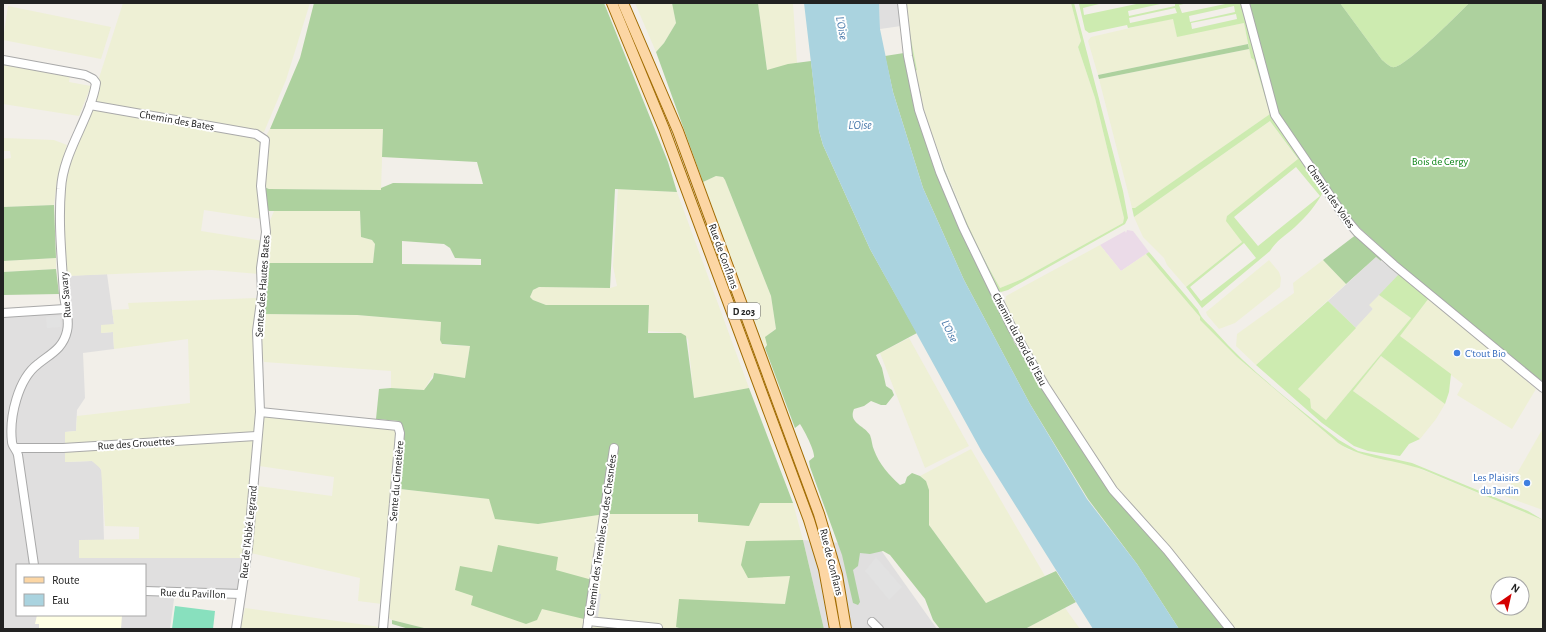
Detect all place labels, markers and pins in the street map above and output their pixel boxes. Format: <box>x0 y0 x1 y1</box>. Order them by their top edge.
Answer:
marker: C'tout Bio <box>1452 348 1462 358</box>
place label: C'tout Bio <box>1465 348 1506 359</box>
place label: Les Plaisirs du Jardin <box>1473 472 1519 496</box>
marker: Les Plaisirs du Jardin <box>1522 478 1532 488</box>

